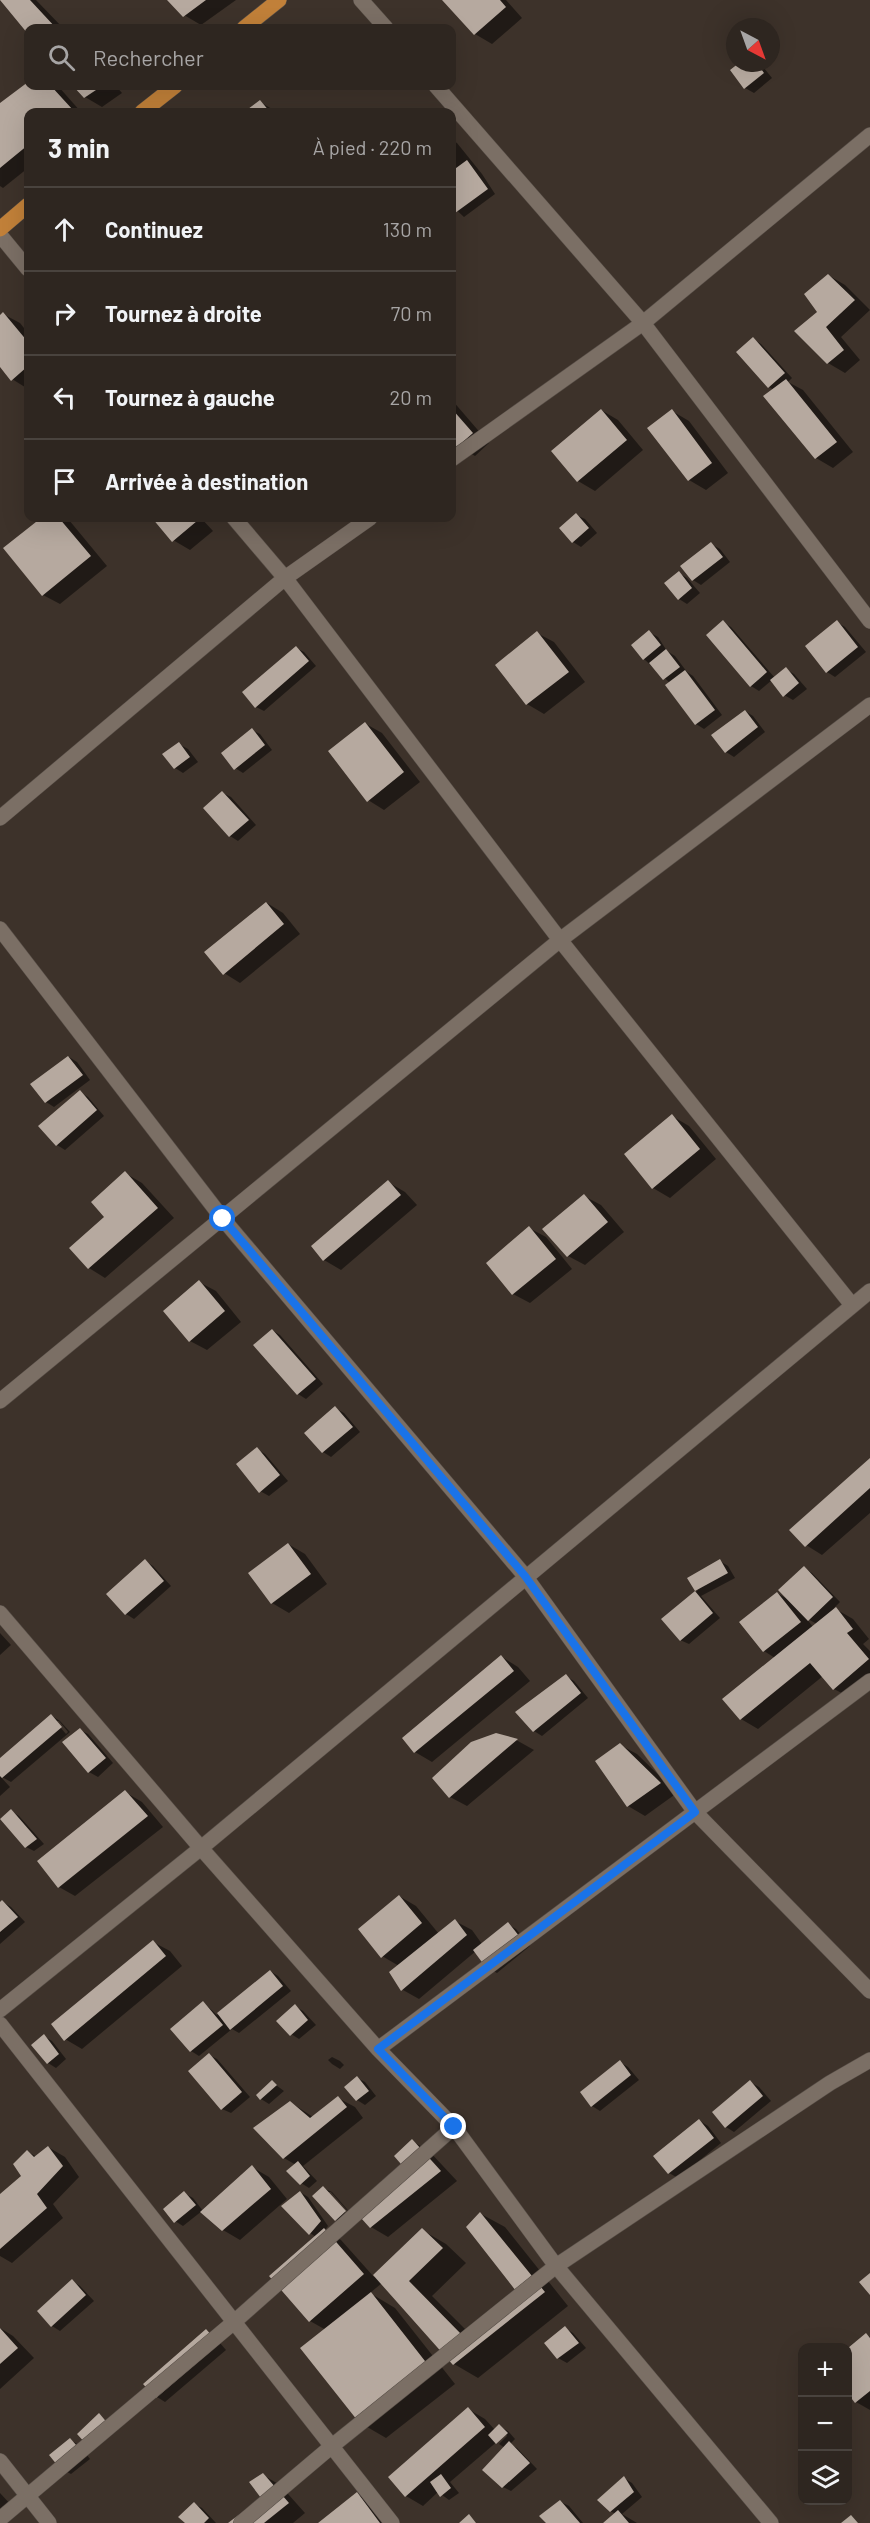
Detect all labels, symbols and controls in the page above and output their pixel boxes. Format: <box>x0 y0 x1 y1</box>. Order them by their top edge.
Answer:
north arrow <box>726 18 780 72</box>
search box <box>24 24 456 90</box>
icon: search <box>45 41 78 74</box>
text: Rechercher <box>93 44 204 70</box>
text: 3 min <box>48 132 110 163</box>
text: À pied · 220 m <box>313 135 432 159</box>
icon: ahead <box>48 213 81 246</box>
text: Continuez <box>105 216 203 242</box>
text: 130 m <box>383 217 432 241</box>
icon: right <box>48 297 81 330</box>
text: Tournez à droite <box>105 300 262 326</box>
text: 70 m <box>391 301 432 325</box>
icon: left <box>48 381 81 414</box>
text: Tournez à gauche <box>105 384 275 410</box>
text: 20 m <box>389 385 432 409</box>
icon: arrive <box>48 465 81 498</box>
text: Arrivée à destination <box>105 468 308 494</box>
route start <box>209 1205 235 1231</box>
route end <box>440 2113 466 2139</box>
map controls <box>798 2343 852 2505</box>
button: + <box>798 2343 852 2397</box>
button: − <box>798 2397 852 2451</box>
button: layers <box>798 2451 852 2505</box>

